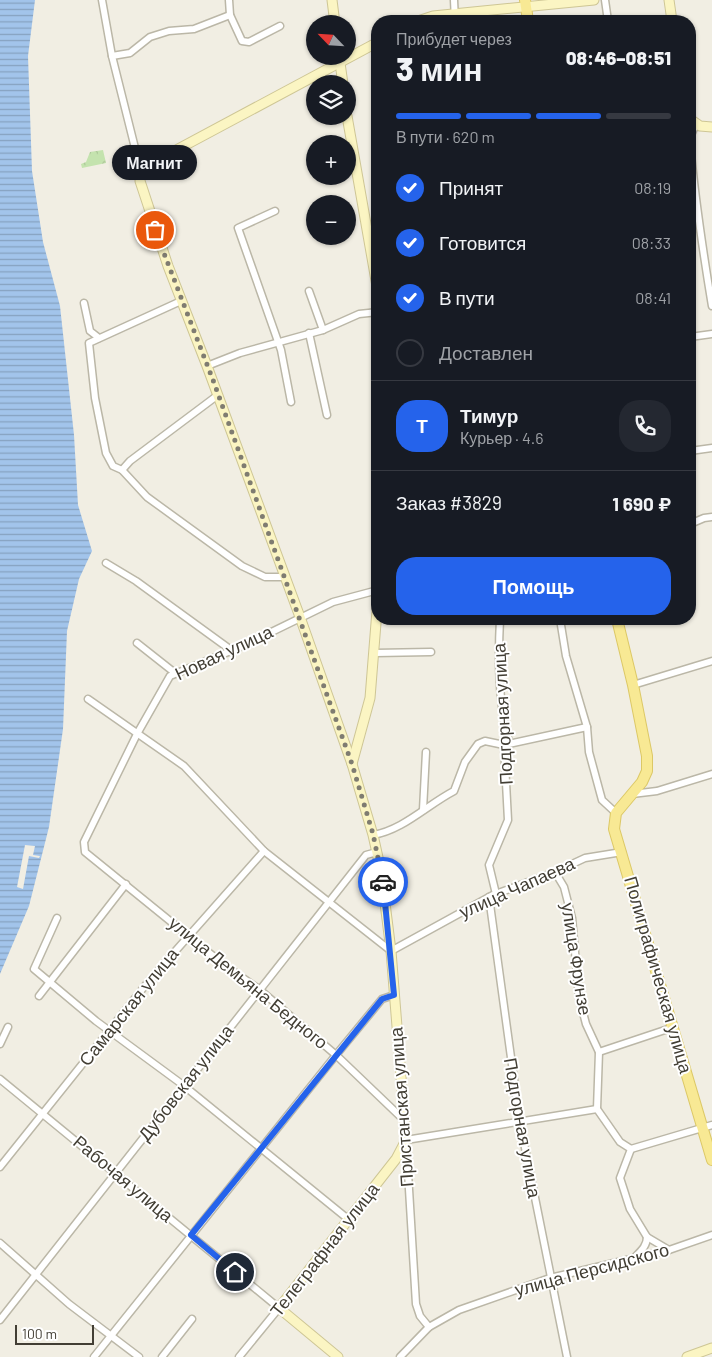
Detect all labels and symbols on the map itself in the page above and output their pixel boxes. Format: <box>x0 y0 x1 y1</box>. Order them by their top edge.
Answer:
north arrow <box>306 15 356 65</box>
callout: Магнит <box>112 145 198 180</box>
pin <box>134 209 176 251</box>
street label: Новая улица <box>171 619 277 684</box>
street label: Подгорная улица <box>487 642 517 786</box>
street label: улица Чапаева <box>455 851 579 922</box>
courier <box>358 857 408 907</box>
street label: Полиграфическая улица <box>620 874 698 1077</box>
street label: улица Фрунзе <box>557 901 597 1017</box>
street label: улица Демьяна Бедного <box>165 911 333 1053</box>
street label: Самарская улица <box>74 942 183 1070</box>
street label: Дубовская улица <box>133 1019 238 1145</box>
street label: Пристанская улица <box>384 1025 418 1188</box>
street label: Подгорная улица <box>500 1056 546 1201</box>
street label: Рабочая улица <box>69 1130 179 1227</box>
street label: Телеграфная улица <box>265 1177 384 1321</box>
street label: улица Персидского <box>512 1238 671 1300</box>
pin <box>214 1251 256 1293</box>
scale bar <box>15 1322 94 1345</box>

